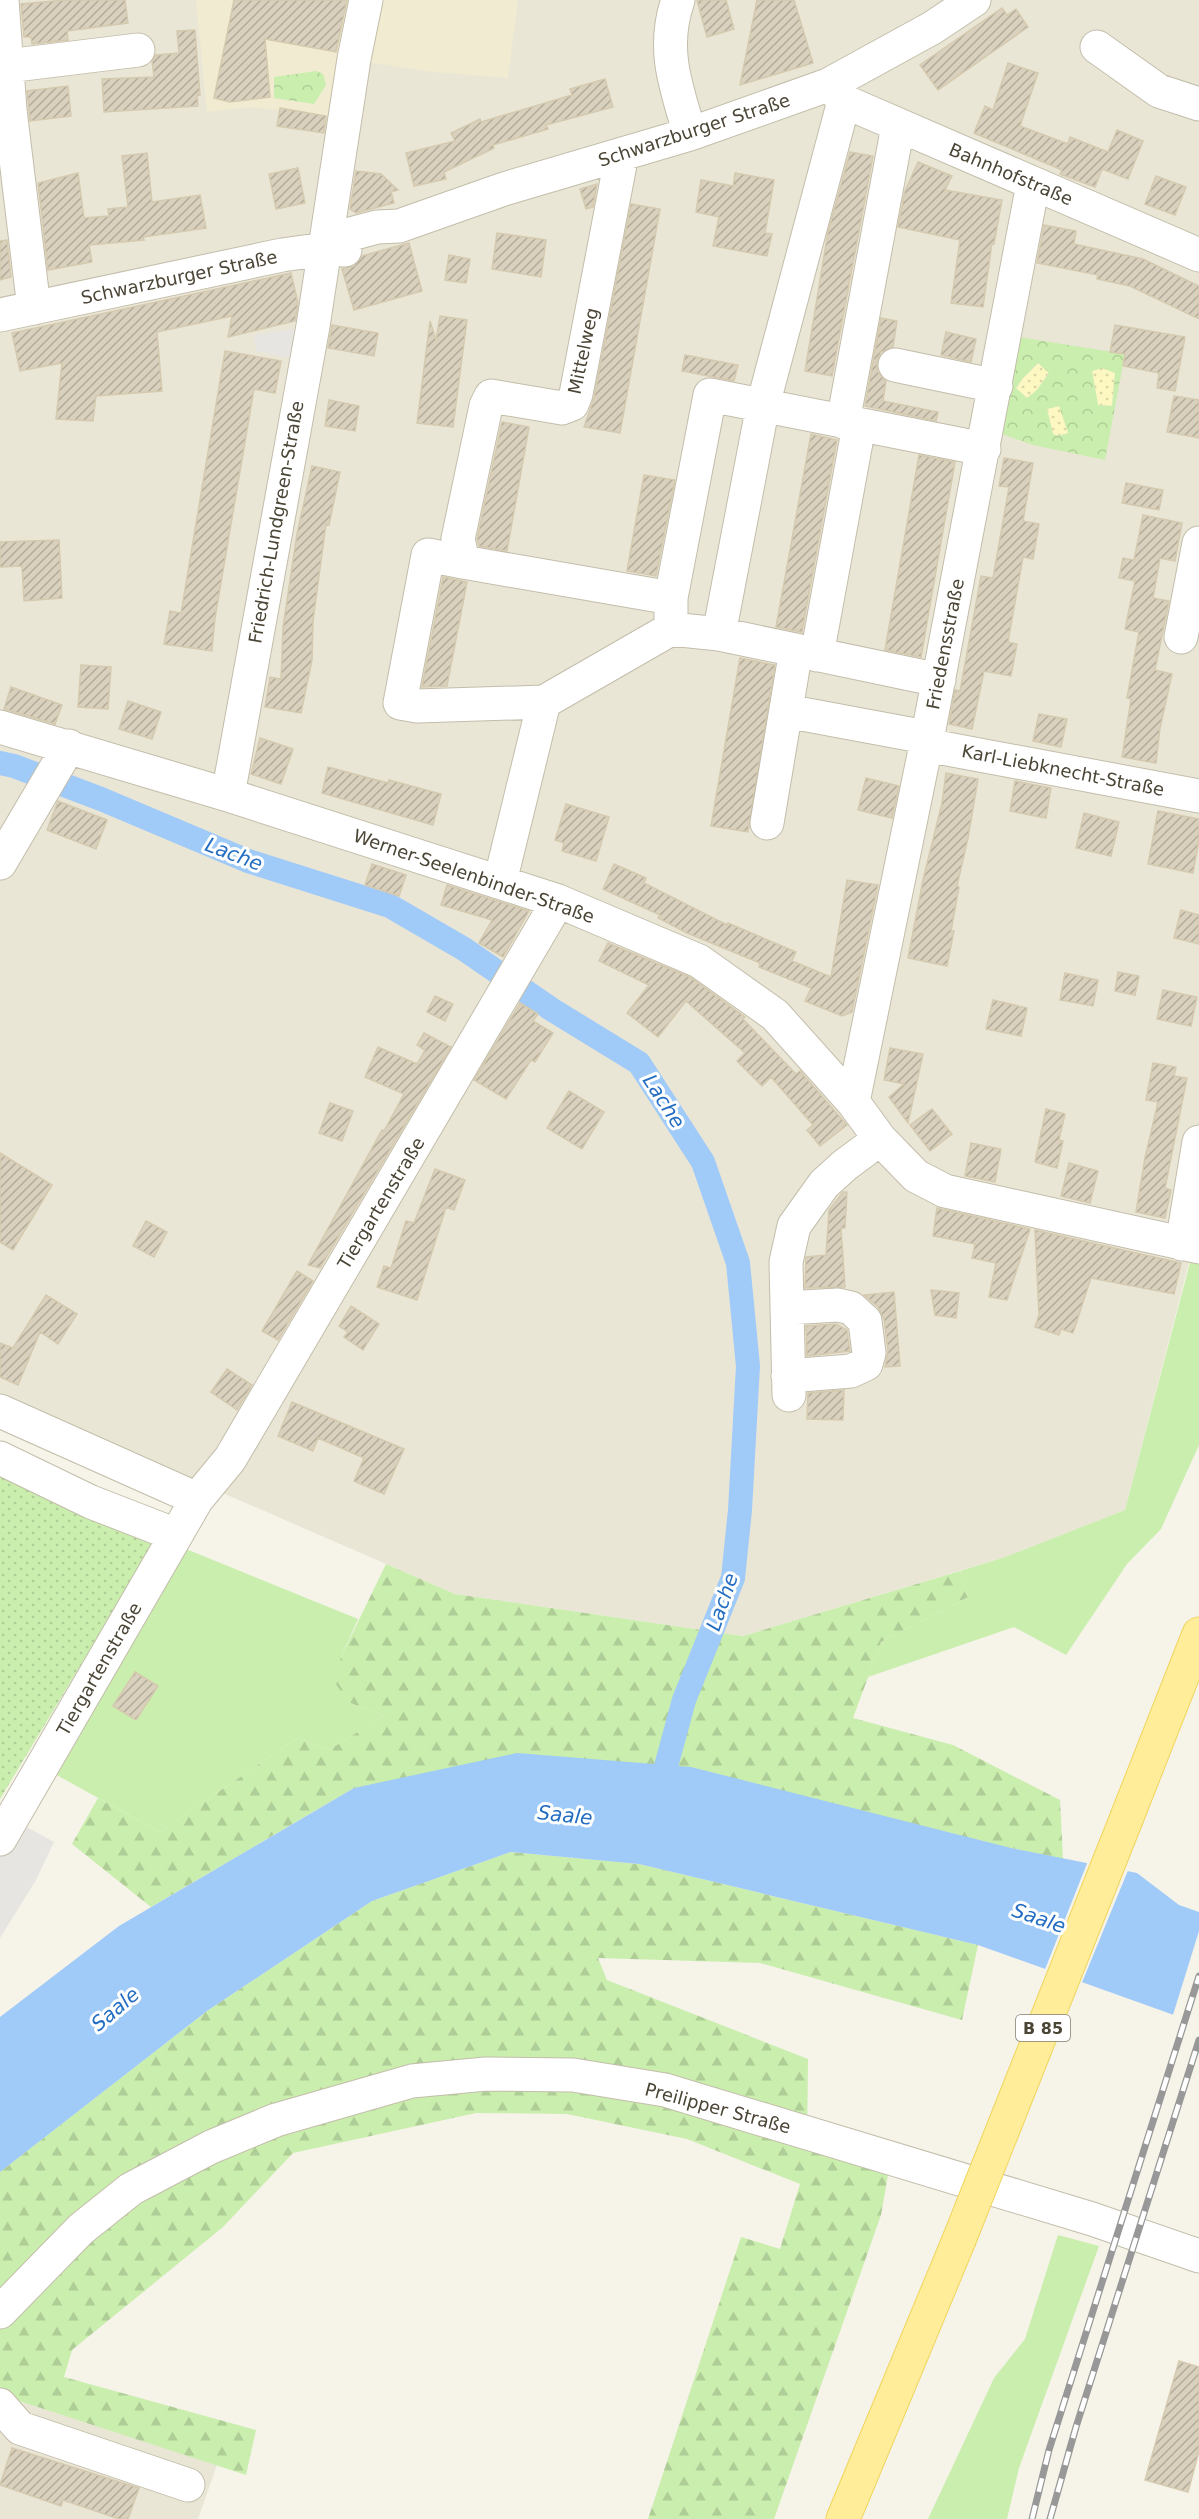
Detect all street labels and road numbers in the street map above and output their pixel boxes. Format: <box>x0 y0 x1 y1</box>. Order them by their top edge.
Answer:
street label: Schwarzburger Straße <box>596 89 792 171</box>
street label: Bahnhofstraße <box>946 139 1076 209</box>
street label: Schwarzburger Straße <box>79 246 279 308</box>
street label: Mittelweg <box>564 306 602 396</box>
street label: Friedrich-Lundgreen-Straße <box>244 399 308 645</box>
street label: Friedensstraße <box>922 577 968 711</box>
street label: Karl-Liebknecht-Straße <box>960 740 1166 800</box>
street label: Werner-Seelenbinder-Straße <box>351 825 597 927</box>
street label: Tiergartenstraße <box>333 1133 429 1274</box>
street label: Tiergartenstraße <box>52 1599 146 1740</box>
road number: B 85 <box>1016 2015 1070 2041</box>
street label: Preilipper Straße <box>643 2078 793 2138</box>

